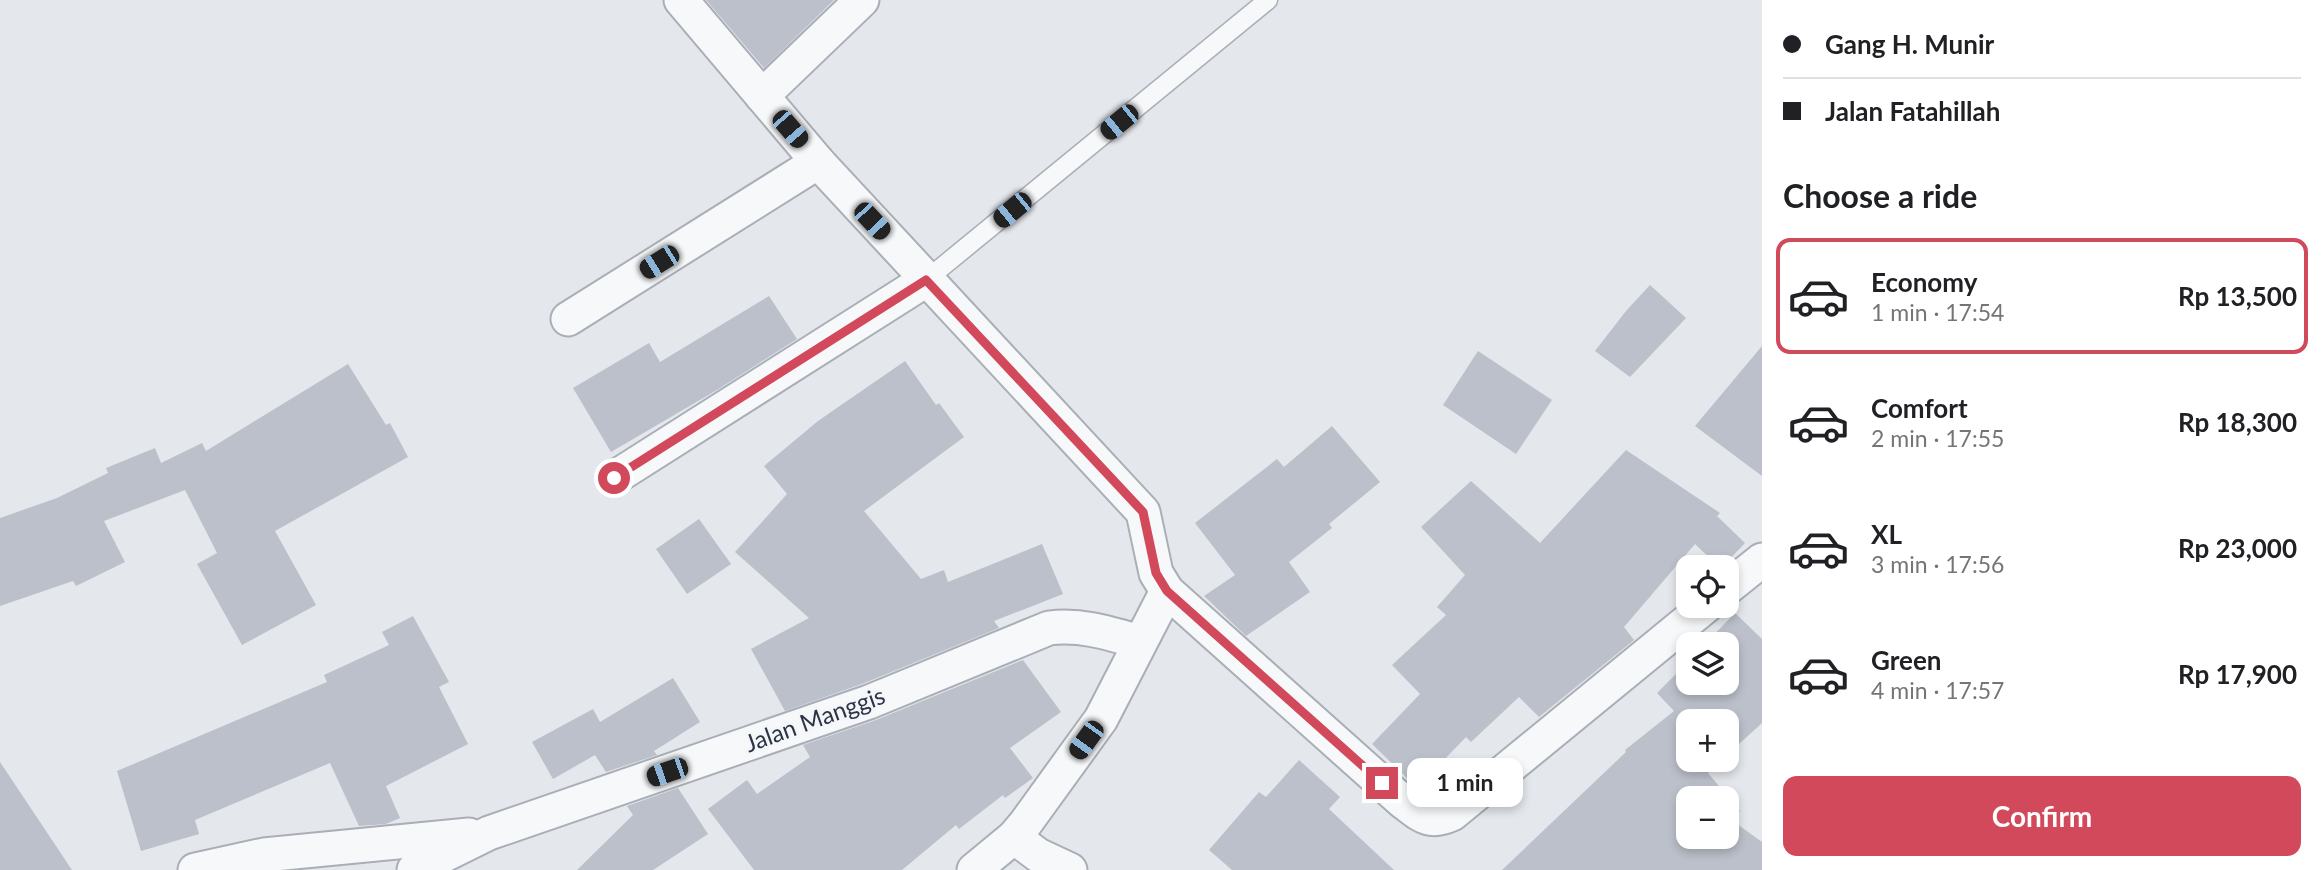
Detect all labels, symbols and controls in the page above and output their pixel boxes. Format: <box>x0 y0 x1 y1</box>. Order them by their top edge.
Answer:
text: Gang H. Munir <box>1825 28 1994 60</box>
text: Jalan Fatahillah <box>1825 95 2000 127</box>
car <box>1097 101 1142 143</box>
car <box>769 106 812 152</box>
text: Choose a ride <box>1783 176 1977 215</box>
car <box>990 189 1035 231</box>
car <box>850 198 895 244</box>
car <box>636 242 683 282</box>
icon: car <box>1787 265 1850 328</box>
text: Economy <box>1871 266 1977 298</box>
text: Rp 13,500 <box>2178 280 2297 312</box>
text: 1 min · 17:54 <box>1871 298 2004 326</box>
icon: car <box>1787 391 1850 454</box>
text: Comfort <box>1871 392 1968 424</box>
text: Rp 18,300 <box>2178 406 2297 438</box>
text: 2 min · 17:55 <box>1871 424 2004 452</box>
route start <box>598 462 630 494</box>
icon: car <box>1787 517 1850 580</box>
text: XL <box>1871 518 1902 550</box>
text: Rp 23,000 <box>2178 532 2297 564</box>
text: 3 min · 17:56 <box>1871 550 2004 578</box>
map controls <box>1676 555 1739 849</box>
button: locate <box>1676 555 1739 618</box>
button: layers <box>1676 632 1739 695</box>
icon: car <box>1787 643 1850 706</box>
text: Green <box>1871 644 1941 676</box>
text: Rp 17,900 <box>2178 658 2297 690</box>
text: 4 min · 17:57 <box>1871 676 2004 704</box>
street label: Jalan Manggis <box>740 680 889 757</box>
button: + <box>1676 709 1739 772</box>
car <box>1066 717 1107 763</box>
car <box>644 755 691 789</box>
callout: 1 min <box>1406 758 1522 808</box>
route end <box>1366 767 1398 799</box>
text: 1 min <box>1436 768 1494 796</box>
button: Confirm <box>1783 776 2301 856</box>
button: − <box>1676 786 1739 849</box>

